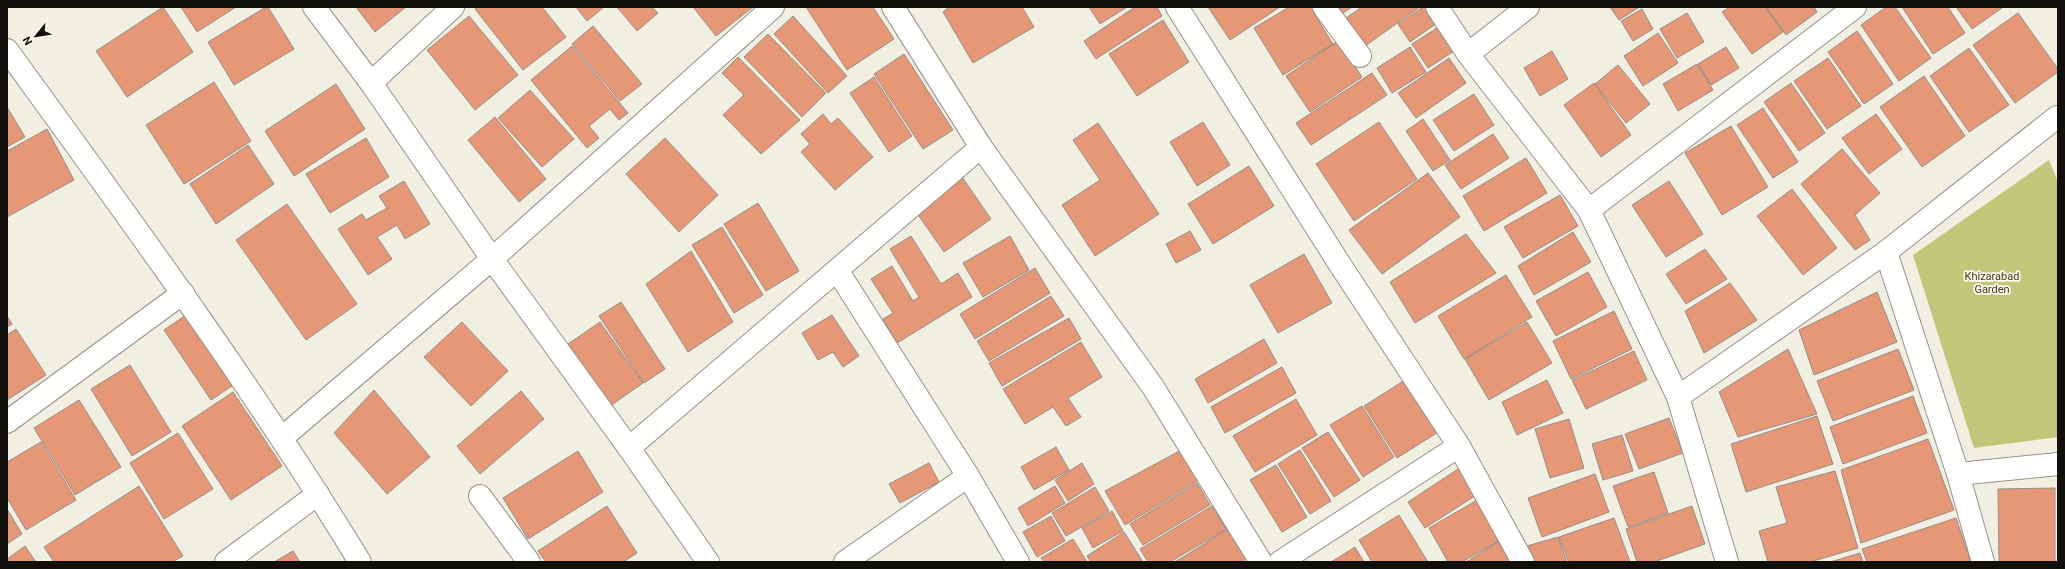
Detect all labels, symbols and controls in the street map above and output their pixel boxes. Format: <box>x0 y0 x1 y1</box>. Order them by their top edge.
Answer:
north arrow <box>16 16 56 56</box>
text: N <box>20 34 35 47</box>
park label: Khizarabad Garden <box>1965 270 2019 296</box>

